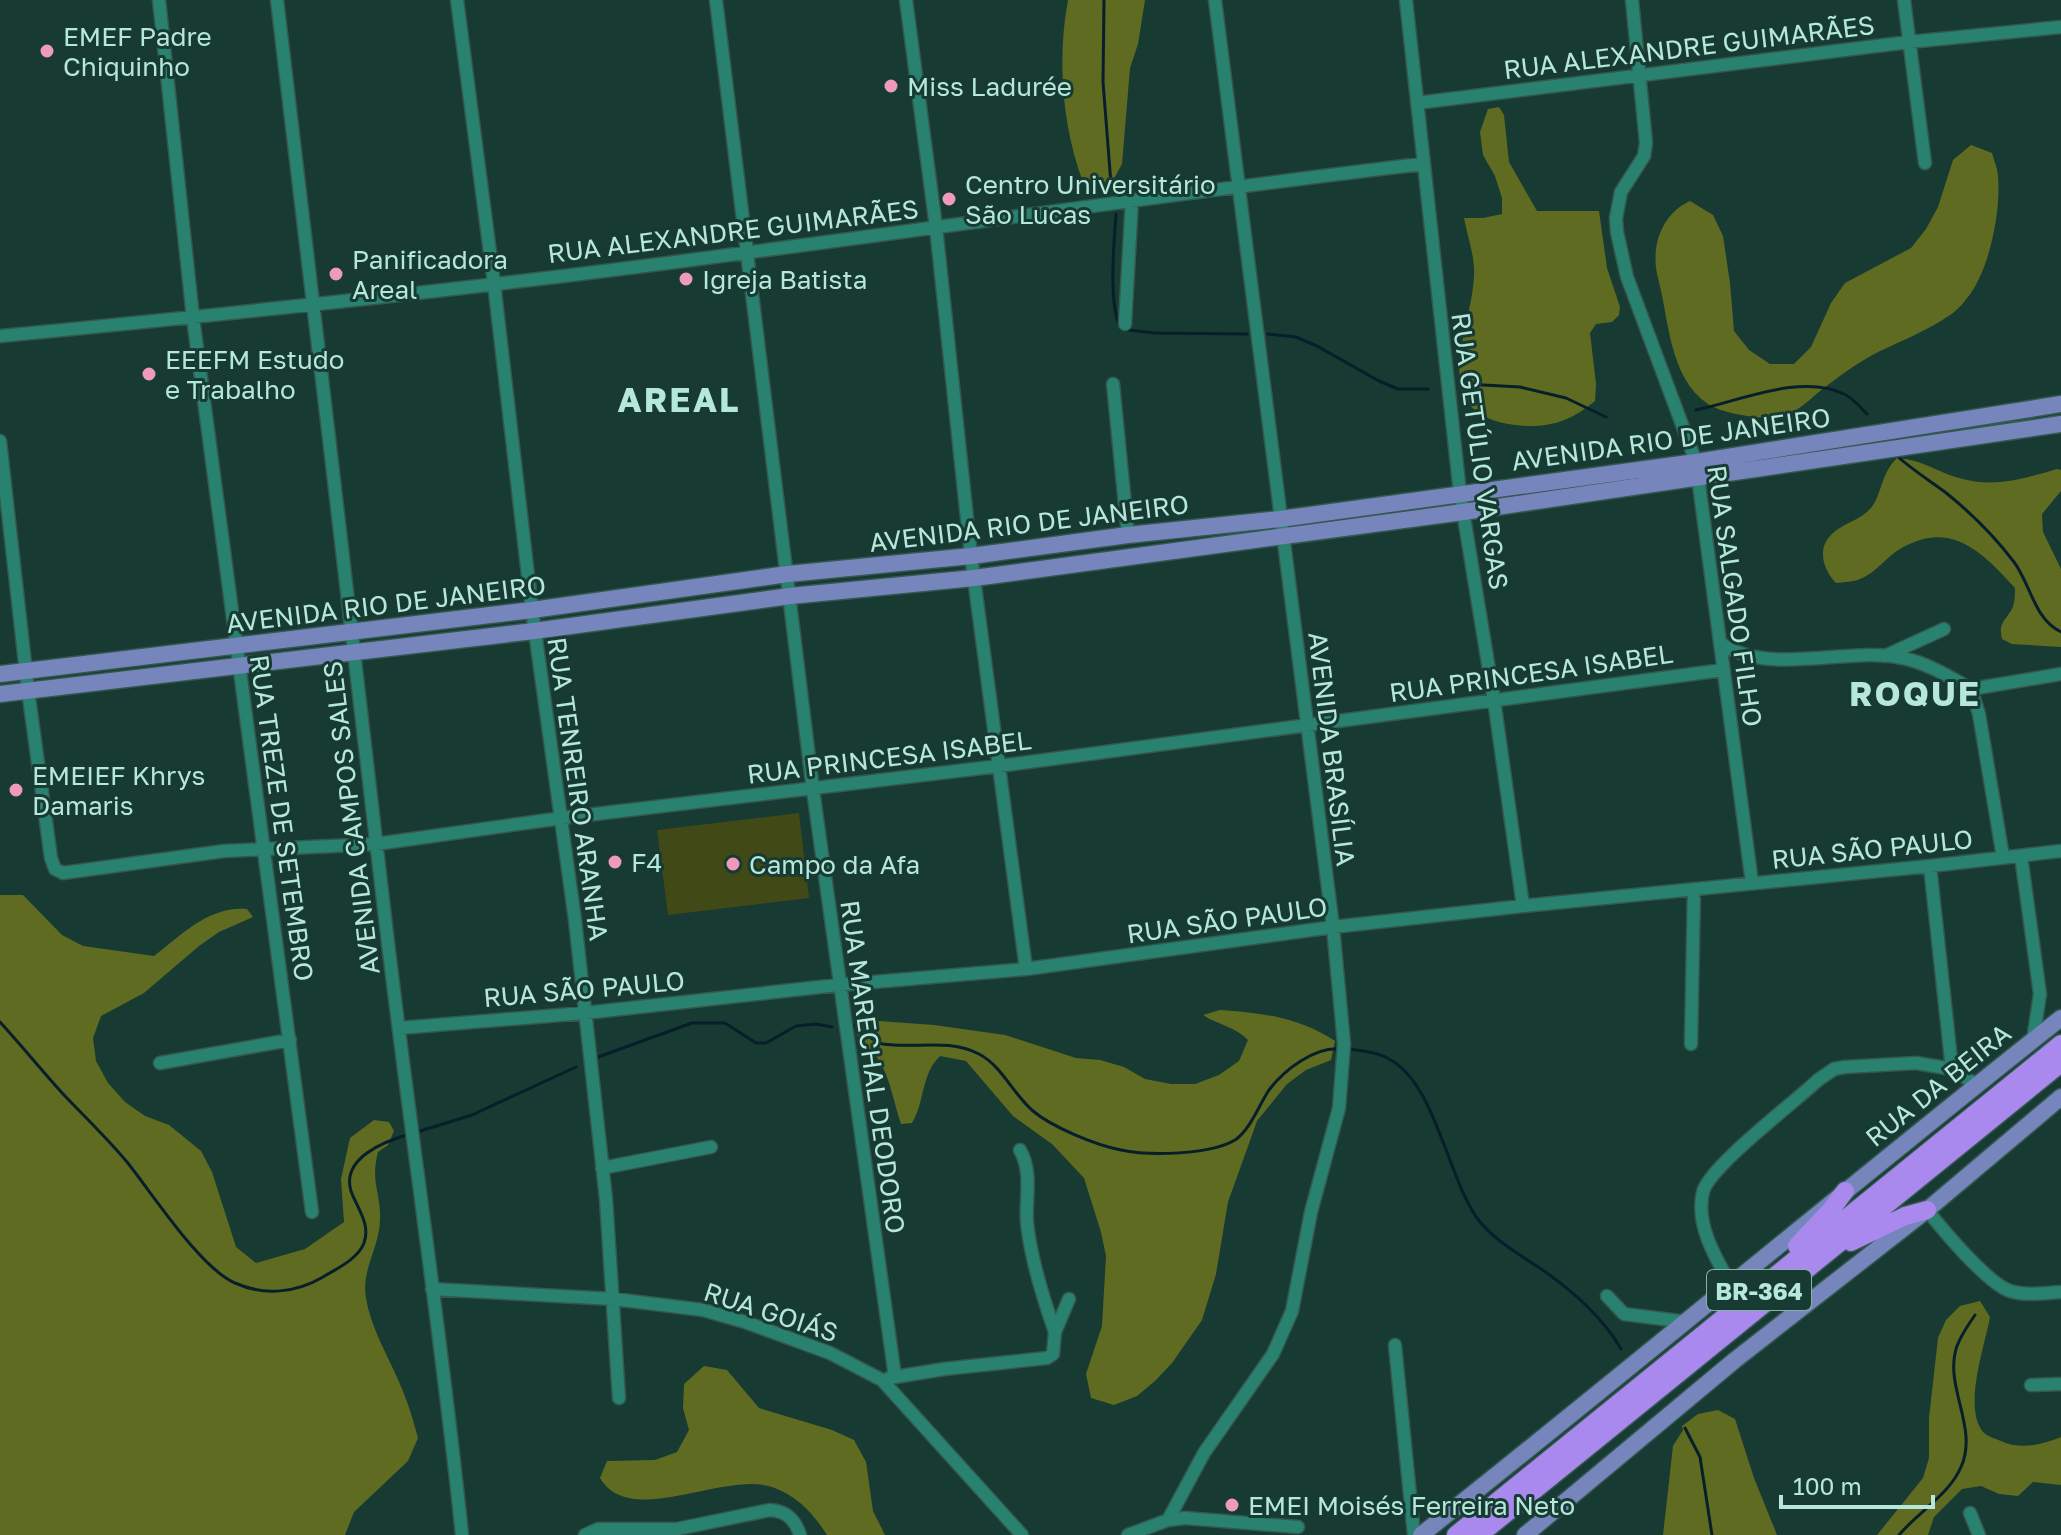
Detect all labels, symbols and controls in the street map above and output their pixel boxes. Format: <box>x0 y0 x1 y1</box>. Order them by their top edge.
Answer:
street label: RUA ALEXANDRE GUIMARÃES <box>1502 9 1876 85</box>
place label: EMEF Padre Chiquinho <box>63 21 211 82</box>
marker: EMEF Padre Chiquinho <box>38 42 56 60</box>
place label: Miss Ladurée <box>907 71 1072 102</box>
marker: Miss Ladurée <box>882 77 900 95</box>
place label: Centro Universitário São Lucas <box>965 169 1216 230</box>
marker: Centro Universitário São Lucas <box>940 190 958 208</box>
street label: RUA ALEXANDRE GUIMARÃES <box>546 193 920 269</box>
place label: Panificadora Areal <box>352 244 508 305</box>
place label: Igreja Batista <box>702 264 867 295</box>
marker: Panificadora Areal <box>327 265 345 283</box>
marker: Igreja Batista <box>677 270 695 288</box>
street label: RUA GETÚLIO VARGAS <box>1445 310 1515 592</box>
place label: EEEFM Estudo e Trabalho <box>165 344 344 405</box>
marker: EEEFM Estudo e Trabalho <box>140 365 158 383</box>
district label: AREAL <box>618 379 740 419</box>
street label: AVENIDA RIO DE JANEIRO <box>1510 401 1832 477</box>
street label: RUA SALGADO FILHO <box>1701 463 1769 729</box>
street label: AVENIDA RIO DE JANEIRO <box>867 488 1191 558</box>
street label: AVENIDA RIO DE JANEIRO <box>224 569 548 639</box>
street label: AVENIDA BRASÍLIA <box>1302 630 1362 868</box>
street label: RUA TENREIRO ARANHA <box>541 635 615 943</box>
street label: RUA PRINCESA ISABEL <box>1387 638 1675 708</box>
street label: RUA TREZE DE SETEMBRO <box>244 653 320 983</box>
street label: AVENIDA CAMPOS SALES <box>316 660 386 976</box>
district label: ROQUE <box>1849 673 1981 713</box>
street label: RUA PRINCESA ISABEL <box>745 724 1033 790</box>
place label: EMEIEF Khrys Damaris <box>32 760 205 821</box>
marker: EMEIEF Khrys Damaris <box>7 781 25 799</box>
street label: RUA SÃO PAULO <box>1770 823 1974 875</box>
place label: F4 <box>631 847 662 878</box>
place label: Campo da Afa <box>749 849 920 880</box>
marker: F4 <box>606 853 624 871</box>
marker: Campo da Afa <box>724 855 742 873</box>
street label: RUA SÃO PAULO <box>1125 891 1329 949</box>
street label: RUA MARECHAL DEODORO <box>834 898 912 1236</box>
street label: RUA SÃO PAULO <box>482 965 686 1013</box>
street label: RUA DA BEIRA <box>1859 1017 2017 1153</box>
road number: BR-364 <box>1707 1270 1811 1310</box>
street label: RUA GOIÁS <box>700 1276 842 1348</box>
scale bar <box>1781 1459 1933 1509</box>
text: 100 m <box>1793 1471 1862 1500</box>
place label: EMEI Moisés Ferreira Neto <box>1248 1490 1575 1521</box>
marker: EMEI Moisés Ferreira Neto <box>1223 1496 1241 1514</box>

